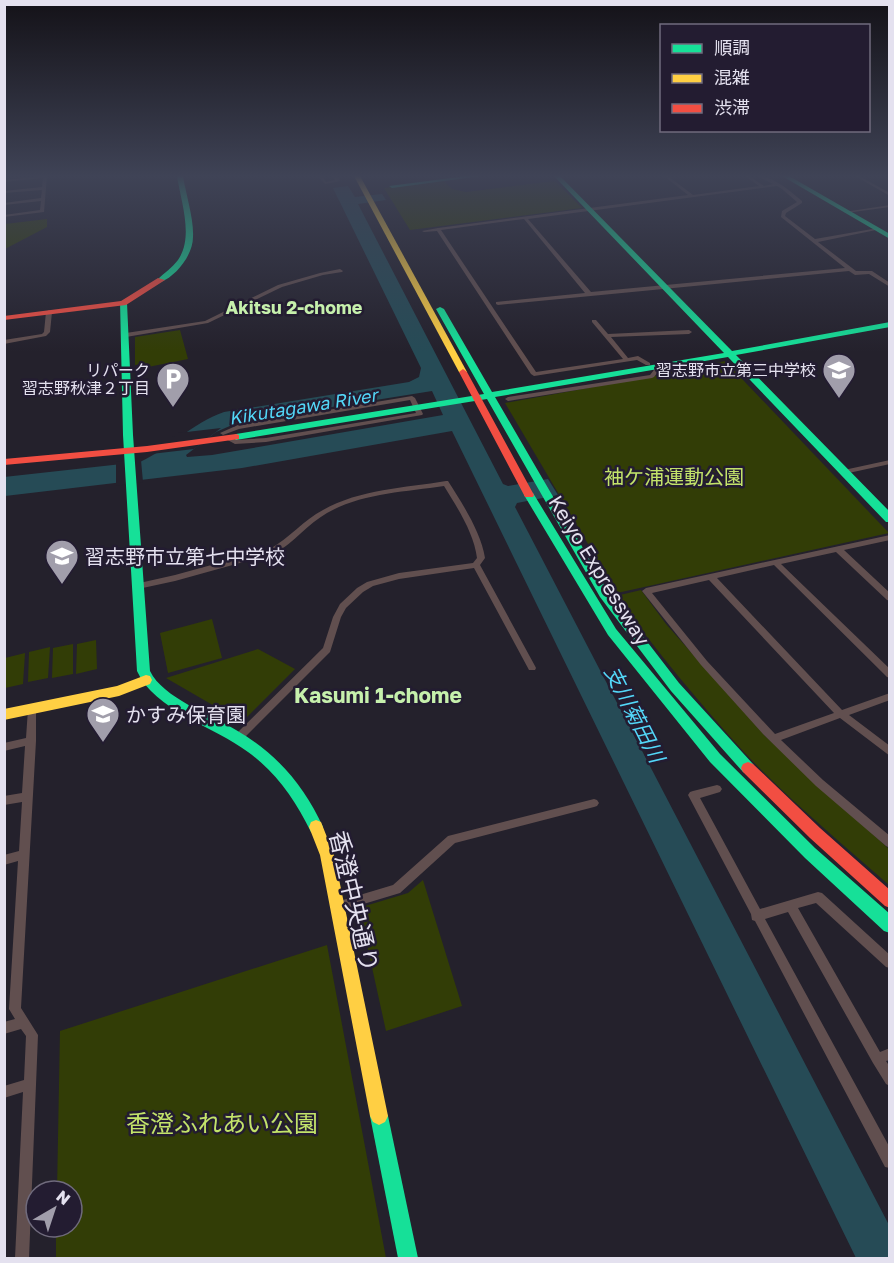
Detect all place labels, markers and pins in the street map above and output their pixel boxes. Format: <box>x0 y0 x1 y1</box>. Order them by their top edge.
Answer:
school or university icon: 習志野市立第三中学校 <box>821 352 857 399</box>
place label: リパーク 習志野秋津２丁目 <box>22 360 150 398</box>
place label: 習志野市立第三中学校 <box>656 360 816 380</box>
parking icon: リパーク 習志野秋津２丁目 <box>155 361 191 408</box>
school or university icon: 習志野市立第七中学校 <box>44 538 80 585</box>
place label: 習志野市立第七中学校 <box>85 544 285 568</box>
school or university icon: かすみ保育園 <box>85 696 121 743</box>
place label: かすみ保育園 <box>126 702 246 726</box>

